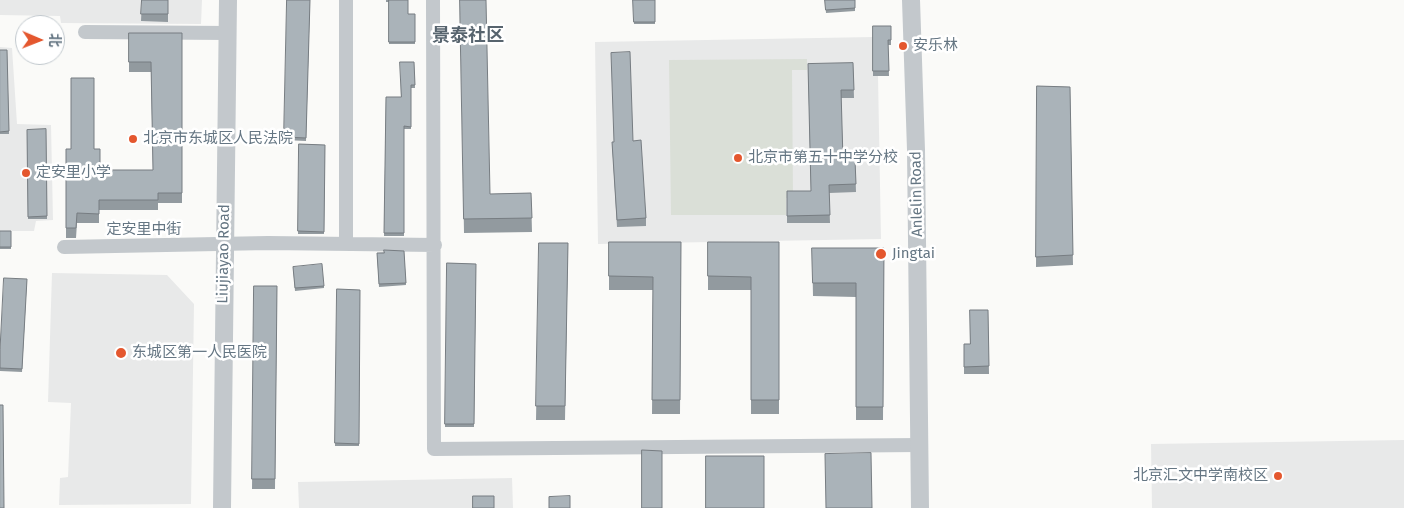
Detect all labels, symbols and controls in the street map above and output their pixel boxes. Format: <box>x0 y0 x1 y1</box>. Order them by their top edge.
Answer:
north arrow <box>15 15 65 65</box>
district label: 景泰社区 <box>432 25 504 47</box>
text: 北 <box>46 33 63 47</box>
place label: 安乐林 <box>913 37 958 55</box>
marker: 安乐林 <box>897 40 909 52</box>
place label: 北京市东城区人民法院 <box>143 130 293 148</box>
marker: 北京市东城区人民法院 <box>127 133 139 145</box>
place label: 北京市第五十中学分校 <box>748 149 898 167</box>
street label: Anlelin Road <box>907 151 927 237</box>
marker: 北京市第五十中学分校 <box>732 152 744 164</box>
place label: 定安里小学 <box>36 164 111 182</box>
marker: 定安里小学 <box>20 167 32 179</box>
street label: Liujiayao Road <box>214 204 234 304</box>
street label: 定安里中街 <box>107 221 181 239</box>
place label: Jingtai <box>892 245 935 263</box>
marker: Jingtai <box>874 247 888 261</box>
place label: 东城区第一人民医院 <box>132 344 267 362</box>
marker: 东城区第一人民医院 <box>114 346 128 360</box>
place label: 北京汇文中学南校区 <box>1133 467 1268 485</box>
marker: 北京汇文中学南校区 <box>1272 470 1284 482</box>

